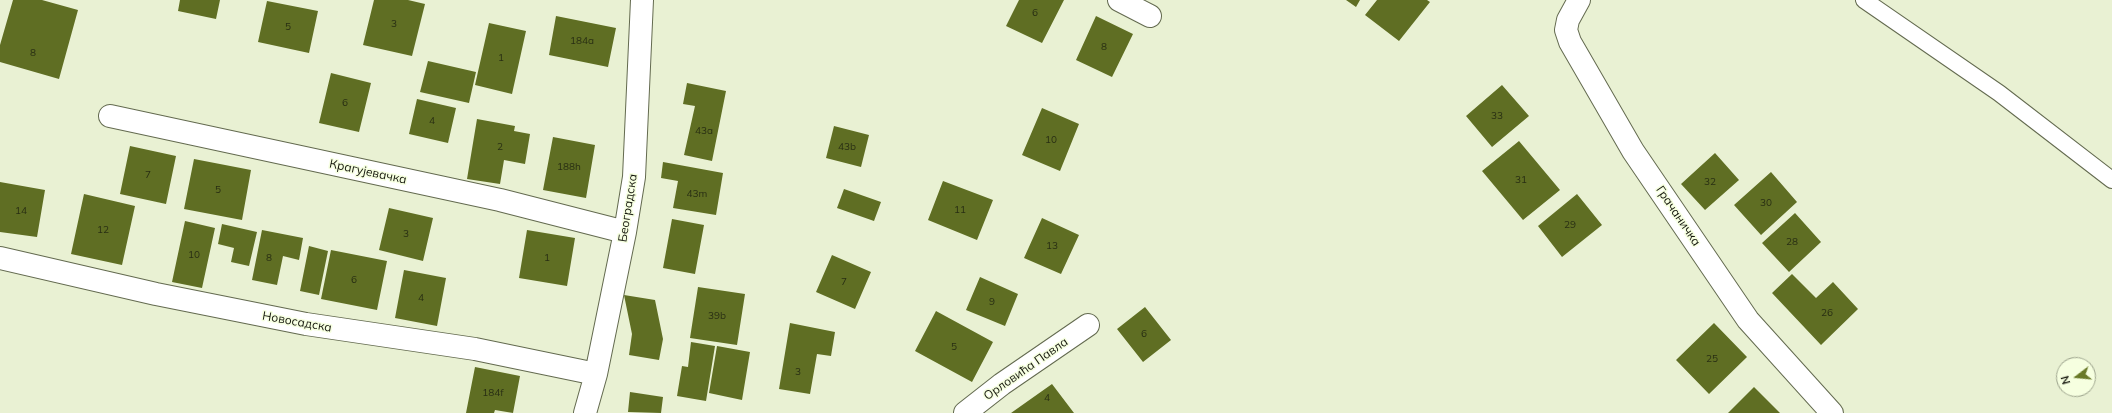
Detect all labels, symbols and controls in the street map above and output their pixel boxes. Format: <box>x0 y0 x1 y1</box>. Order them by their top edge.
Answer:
house number: 6 <box>1032 7 1038 19</box>
house number: 3 <box>391 18 397 30</box>
house number: 5 <box>285 21 291 33</box>
house number: 184a <box>570 35 594 47</box>
house number: 8 <box>1101 41 1107 53</box>
house number: 8 <box>30 47 36 59</box>
house number: 1 <box>498 52 504 64</box>
house number: 6 <box>342 97 348 109</box>
house number: 33 <box>1491 110 1503 122</box>
house number: 4 <box>429 115 435 127</box>
house number: 43a <box>695 125 713 137</box>
house number: 10 <box>1045 134 1057 146</box>
house number: 2 <box>497 141 503 153</box>
house number: 43b <box>838 141 856 153</box>
street label: Крагујевачка <box>328 157 408 187</box>
house number: 188h <box>557 161 581 173</box>
house number: 7 <box>145 169 151 181</box>
street label: Београдска <box>616 173 640 243</box>
house number: 31 <box>1515 174 1527 186</box>
house number: 32 <box>1704 176 1716 188</box>
street label: Грачаничка <box>1653 183 1703 249</box>
house number: 5 <box>215 184 221 196</box>
house number: 43m <box>687 188 707 200</box>
house number: 30 <box>1760 197 1772 209</box>
house number: 11 <box>954 204 966 216</box>
house number: 14 <box>15 205 27 217</box>
house number: 29 <box>1564 219 1576 231</box>
house number: 12 <box>97 224 109 236</box>
house number: 3 <box>403 228 409 240</box>
house number: 28 <box>1786 236 1798 248</box>
house number: 13 <box>1046 240 1058 252</box>
house number: 10 <box>188 249 200 261</box>
house number: 8 <box>266 252 272 264</box>
house number: 1 <box>544 252 550 264</box>
house number: 6 <box>351 274 357 286</box>
house number: 7 <box>841 276 847 288</box>
house number: 4 <box>418 292 424 304</box>
house number: 9 <box>989 296 995 308</box>
house number: 26 <box>1821 307 1833 319</box>
street label: Новосадска <box>261 309 333 335</box>
house number: 39b <box>708 310 726 322</box>
house number: 6 <box>1141 328 1147 340</box>
street label: Орловића Павла <box>981 335 1071 403</box>
house number: 5 <box>951 341 957 353</box>
house number: 25 <box>1706 353 1718 365</box>
north arrow <box>2056 357 2096 397</box>
house number: 3 <box>795 366 801 378</box>
text: N <box>2058 374 2073 386</box>
house number: 184f <box>482 387 504 399</box>
house number: 4 <box>1044 392 1050 404</box>

